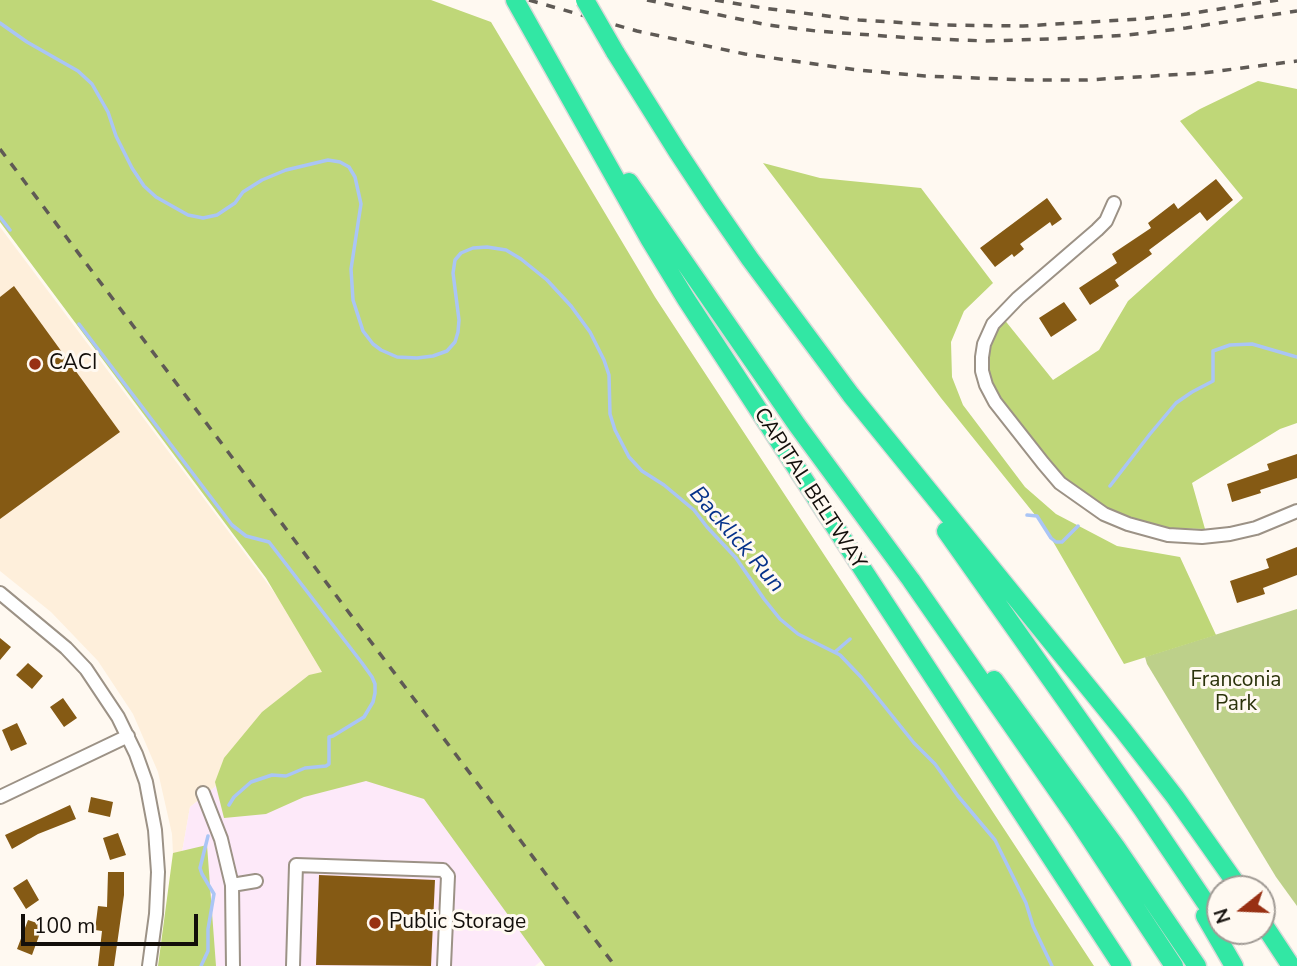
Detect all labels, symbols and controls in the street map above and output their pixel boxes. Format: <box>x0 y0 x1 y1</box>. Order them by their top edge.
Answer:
place label: CACI <box>49 351 97 377</box>
marker: CACI <box>27 356 43 372</box>
street label: CAPITAL BELTWAY <box>747 404 871 574</box>
water label: Backlick Run <box>682 481 790 599</box>
park label: Franconia Park <box>1191 668 1281 718</box>
north arrow <box>1206 875 1276 945</box>
scale bar <box>24 900 201 944</box>
text: N <box>1208 905 1237 927</box>
place label: Public Storage <box>389 910 526 936</box>
text: 100 m <box>34 912 95 940</box>
marker: Public Storage <box>367 915 383 931</box>

